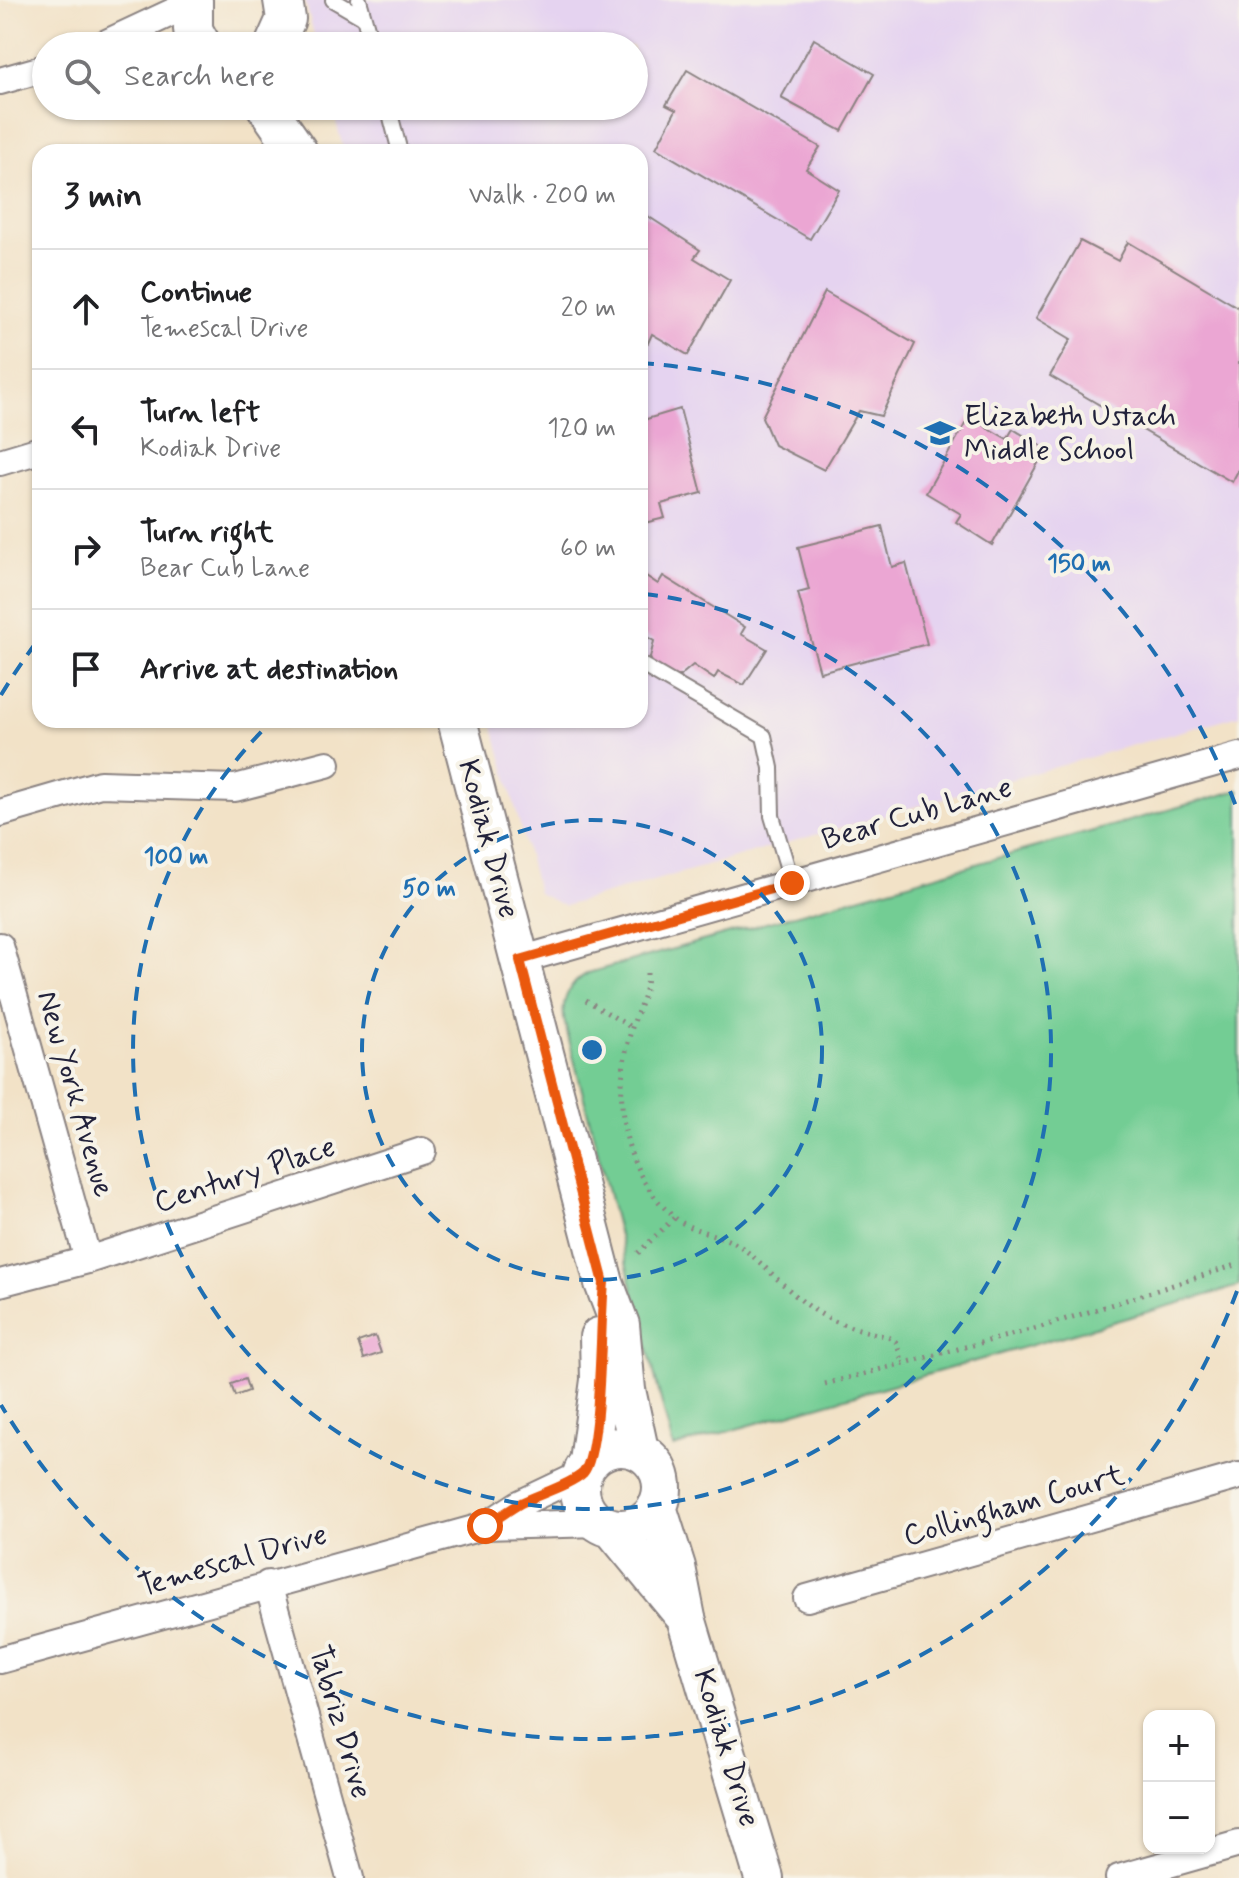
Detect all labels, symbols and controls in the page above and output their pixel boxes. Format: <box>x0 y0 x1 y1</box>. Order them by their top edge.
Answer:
search box <box>32 32 648 120</box>
icon: search <box>60 54 104 98</box>
text: Search here <box>124 57 275 96</box>
text: 3 min <box>64 174 142 219</box>
text: Walk · 200 m <box>469 179 616 213</box>
text: Continue <box>140 273 252 312</box>
icon: ahead <box>64 287 108 331</box>
text: 20 m <box>561 292 616 326</box>
text: Temescal Drive <box>140 312 309 346</box>
text: Turn left <box>140 393 260 432</box>
place label: Elizabeth Ustach Middle School <box>964 397 1176 470</box>
icon: left <box>64 407 108 451</box>
text: 120 m <box>547 412 616 446</box>
school or university icon: Elizabeth Ustach Middle School <box>923 416 957 450</box>
text: Kodiak Drive <box>140 432 281 466</box>
text: Turn right <box>140 513 273 552</box>
icon: right <box>64 527 108 571</box>
text: 60 m <box>560 532 616 566</box>
text: 150 m <box>1047 549 1111 580</box>
text: Bear Cub Lane <box>140 552 310 586</box>
icon: arrive <box>64 647 108 691</box>
text: Arrive at destination <box>140 650 398 689</box>
street label: Kodiak Drive <box>448 755 528 923</box>
street label: Bear Cub Lane <box>817 768 1017 860</box>
text: 100 m <box>144 842 208 873</box>
route end <box>774 865 810 901</box>
text: 50 m <box>402 874 456 905</box>
street label: New York Avenue <box>27 986 123 1202</box>
centre of rings <box>578 1036 606 1064</box>
street label: Century Place <box>149 1127 341 1223</box>
street label: Collingham Court <box>899 1456 1130 1559</box>
route start <box>467 1508 503 1544</box>
street label: Temescal Drive <box>134 1515 332 1607</box>
street label: Tabriz Drive <box>299 1641 381 1803</box>
street label: Kodiak Drive <box>684 1664 768 1832</box>
map controls <box>1143 1710 1215 1854</box>
button: + <box>1143 1710 1215 1782</box>
button: − <box>1143 1782 1215 1854</box>

